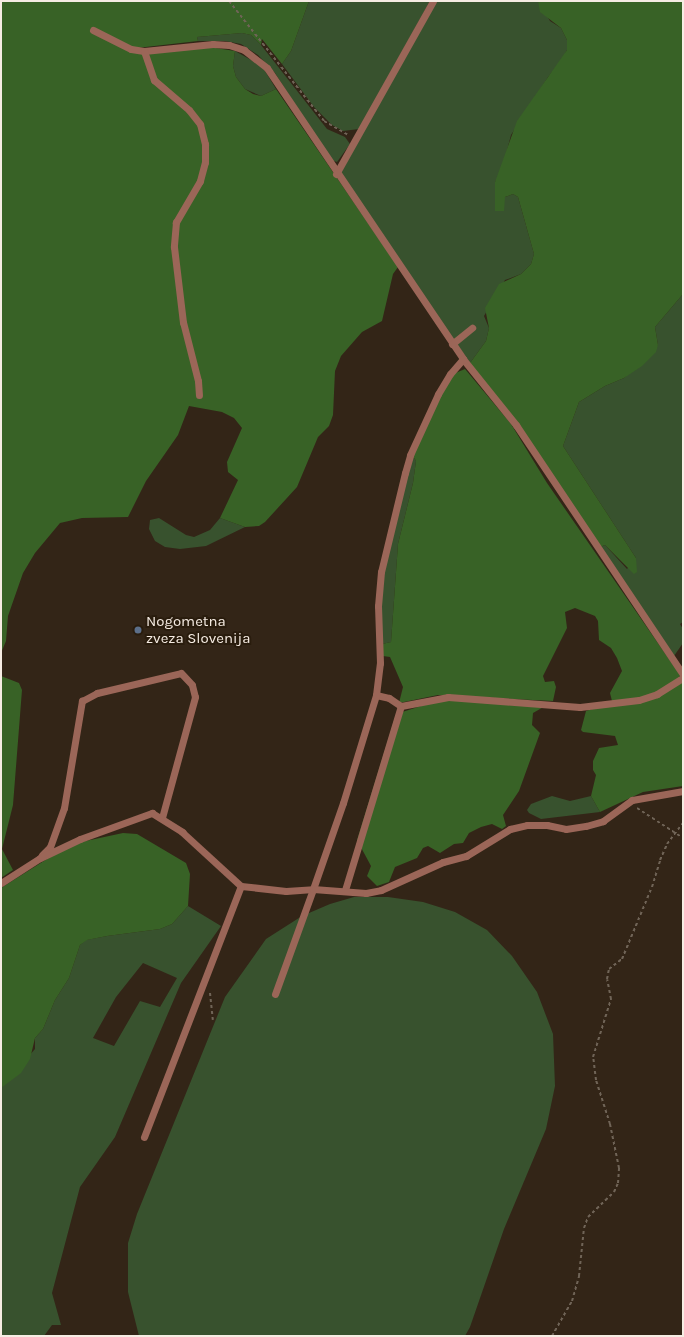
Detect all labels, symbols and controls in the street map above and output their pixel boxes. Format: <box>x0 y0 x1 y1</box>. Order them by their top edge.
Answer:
place label: Nogometna zveza Slovenija <box>146 612 250 647</box>
marker: Nogometna zveza Slovenija <box>133 625 143 635</box>

